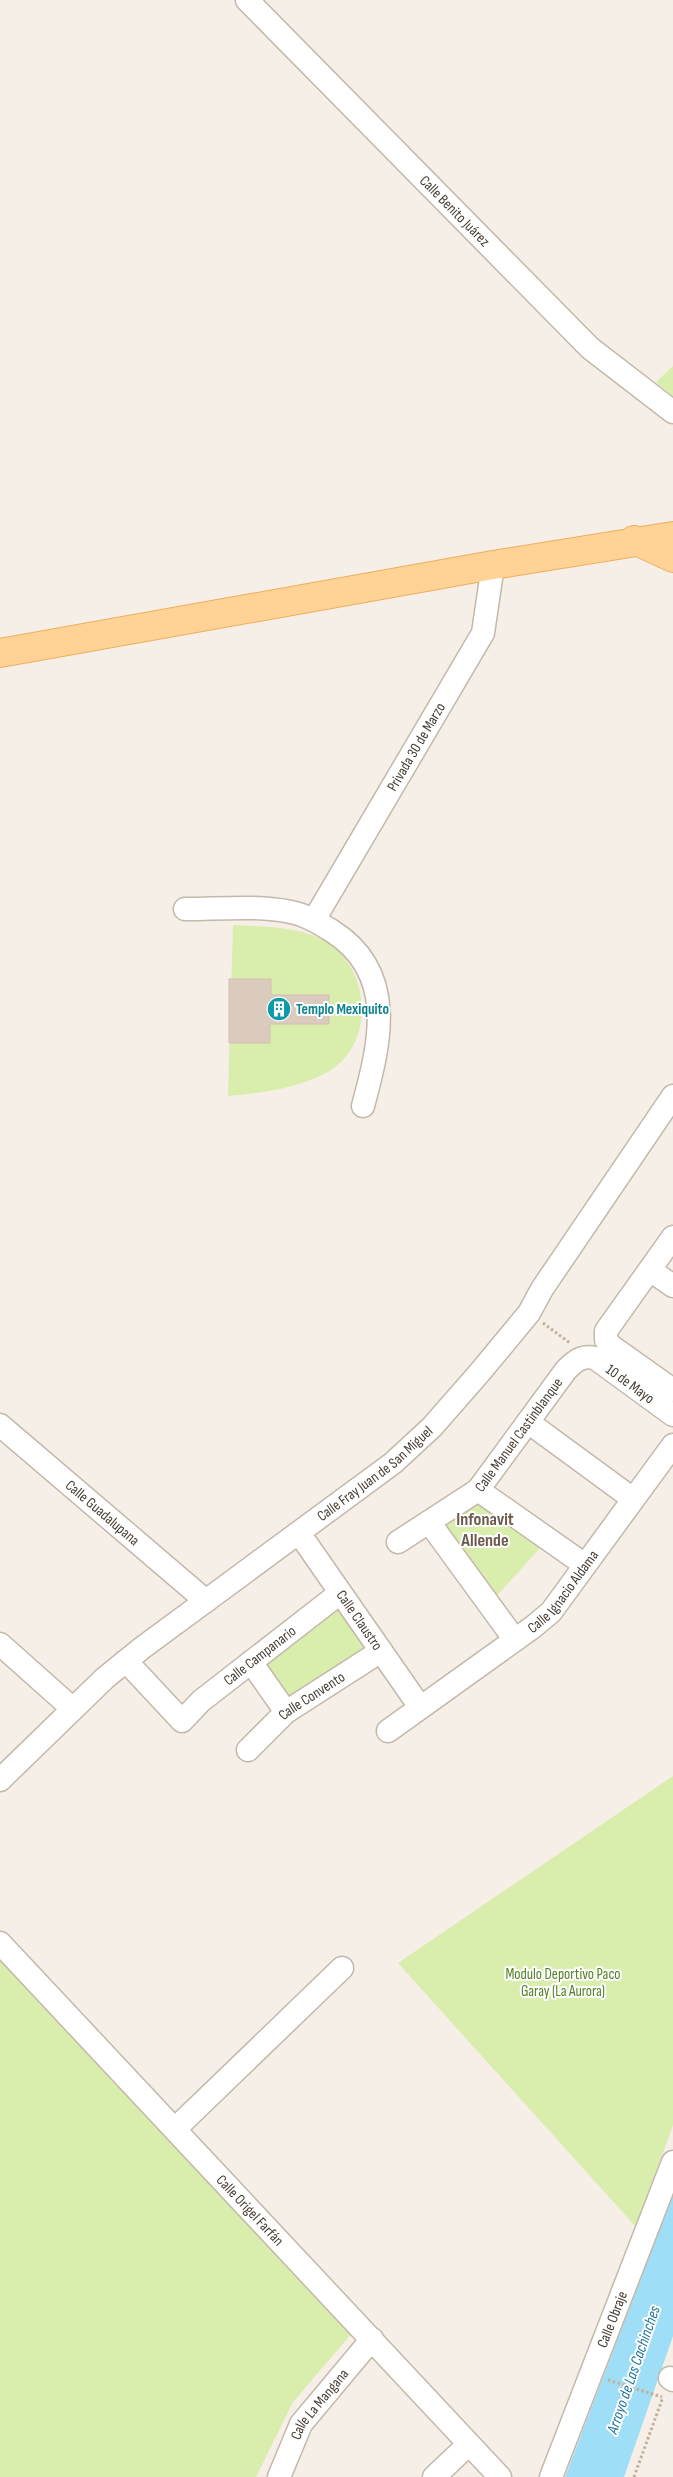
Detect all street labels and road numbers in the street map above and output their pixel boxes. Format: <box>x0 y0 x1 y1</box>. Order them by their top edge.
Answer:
street label: Calle Benito Juárez <box>416 171 494 251</box>
street label: Privada 30 de Marzo <box>382 699 449 795</box>
street label: 10 de Mayo <box>602 1360 658 1408</box>
street label: Calle Manuel Castinblanque <box>470 1374 567 1496</box>
street label: Calle Fray Juan de San Miguel <box>313 1422 437 1525</box>
street label: Calle Guadalupana <box>62 1476 144 1550</box>
street label: Calle Ignacio Aldama <box>524 1546 603 1637</box>
street label: Calle Claustro <box>332 1586 387 1654</box>
street label: Calle Campanario <box>220 1621 300 1690</box>
street label: Calle Convento <box>274 1667 348 1724</box>
street label: Calle Origel Farfán <box>212 2171 288 2250</box>
street label: Calle Obraje <box>593 2288 632 2350</box>
street label: Calle La Mangana <box>286 2365 353 2443</box>

